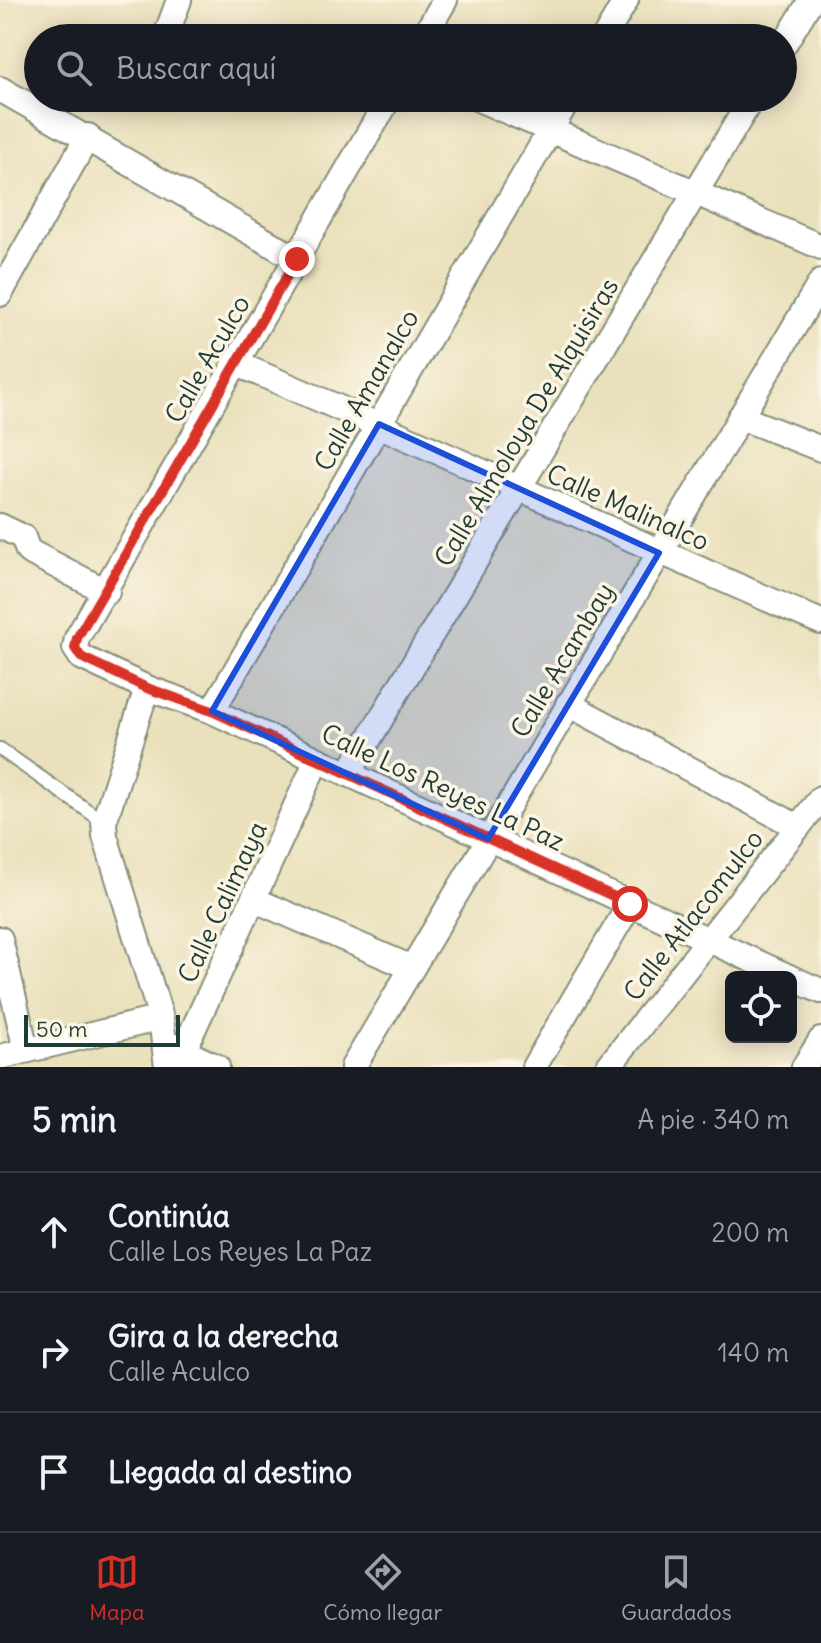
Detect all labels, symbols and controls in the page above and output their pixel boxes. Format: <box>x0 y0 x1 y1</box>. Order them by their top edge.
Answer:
search box <box>24 24 797 112</box>
icon: search <box>52 46 96 90</box>
text: Buscar aquí <box>116 49 276 87</box>
route end <box>279 241 315 277</box>
street label: Calle Almoloya De Alquisiras <box>427 272 625 572</box>
street label: Calle Aculco <box>157 289 257 429</box>
street label: Calle Amanalco <box>306 303 426 477</box>
street label: Calle Malinalco <box>542 456 714 558</box>
street label: Calle Acambay <box>503 577 621 743</box>
street label: Calle Los Reyes La Paz <box>316 716 570 858</box>
street label: Calle Calimaya <box>170 816 274 988</box>
street label: Calle Atlacomulco <box>616 823 770 1007</box>
route start <box>612 886 648 922</box>
map controls <box>725 971 797 1043</box>
button: locate <box>725 971 797 1043</box>
scale bar <box>24 1011 180 1047</box>
text: 50 m <box>36 1015 88 1043</box>
text: 5 min <box>32 1098 117 1141</box>
text: A pie · 340 m <box>637 1103 789 1136</box>
text: Continúa <box>108 1197 230 1235</box>
icon: ahead <box>32 1210 76 1254</box>
text: 200 m <box>712 1216 789 1249</box>
text: Calle Los Reyes La Paz <box>108 1235 372 1268</box>
text: Gira a la derecha <box>108 1317 339 1355</box>
icon: right <box>32 1330 76 1374</box>
text: 140 m <box>718 1336 789 1369</box>
text: Calle Aculco <box>108 1355 250 1388</box>
icon: arrive <box>32 1450 76 1494</box>
text: Llegada al destino <box>108 1453 352 1491</box>
tab: Mapa <box>89 1550 145 1626</box>
tab: Cómo llegar <box>323 1550 442 1626</box>
tab: Guardados <box>621 1550 732 1626</box>

